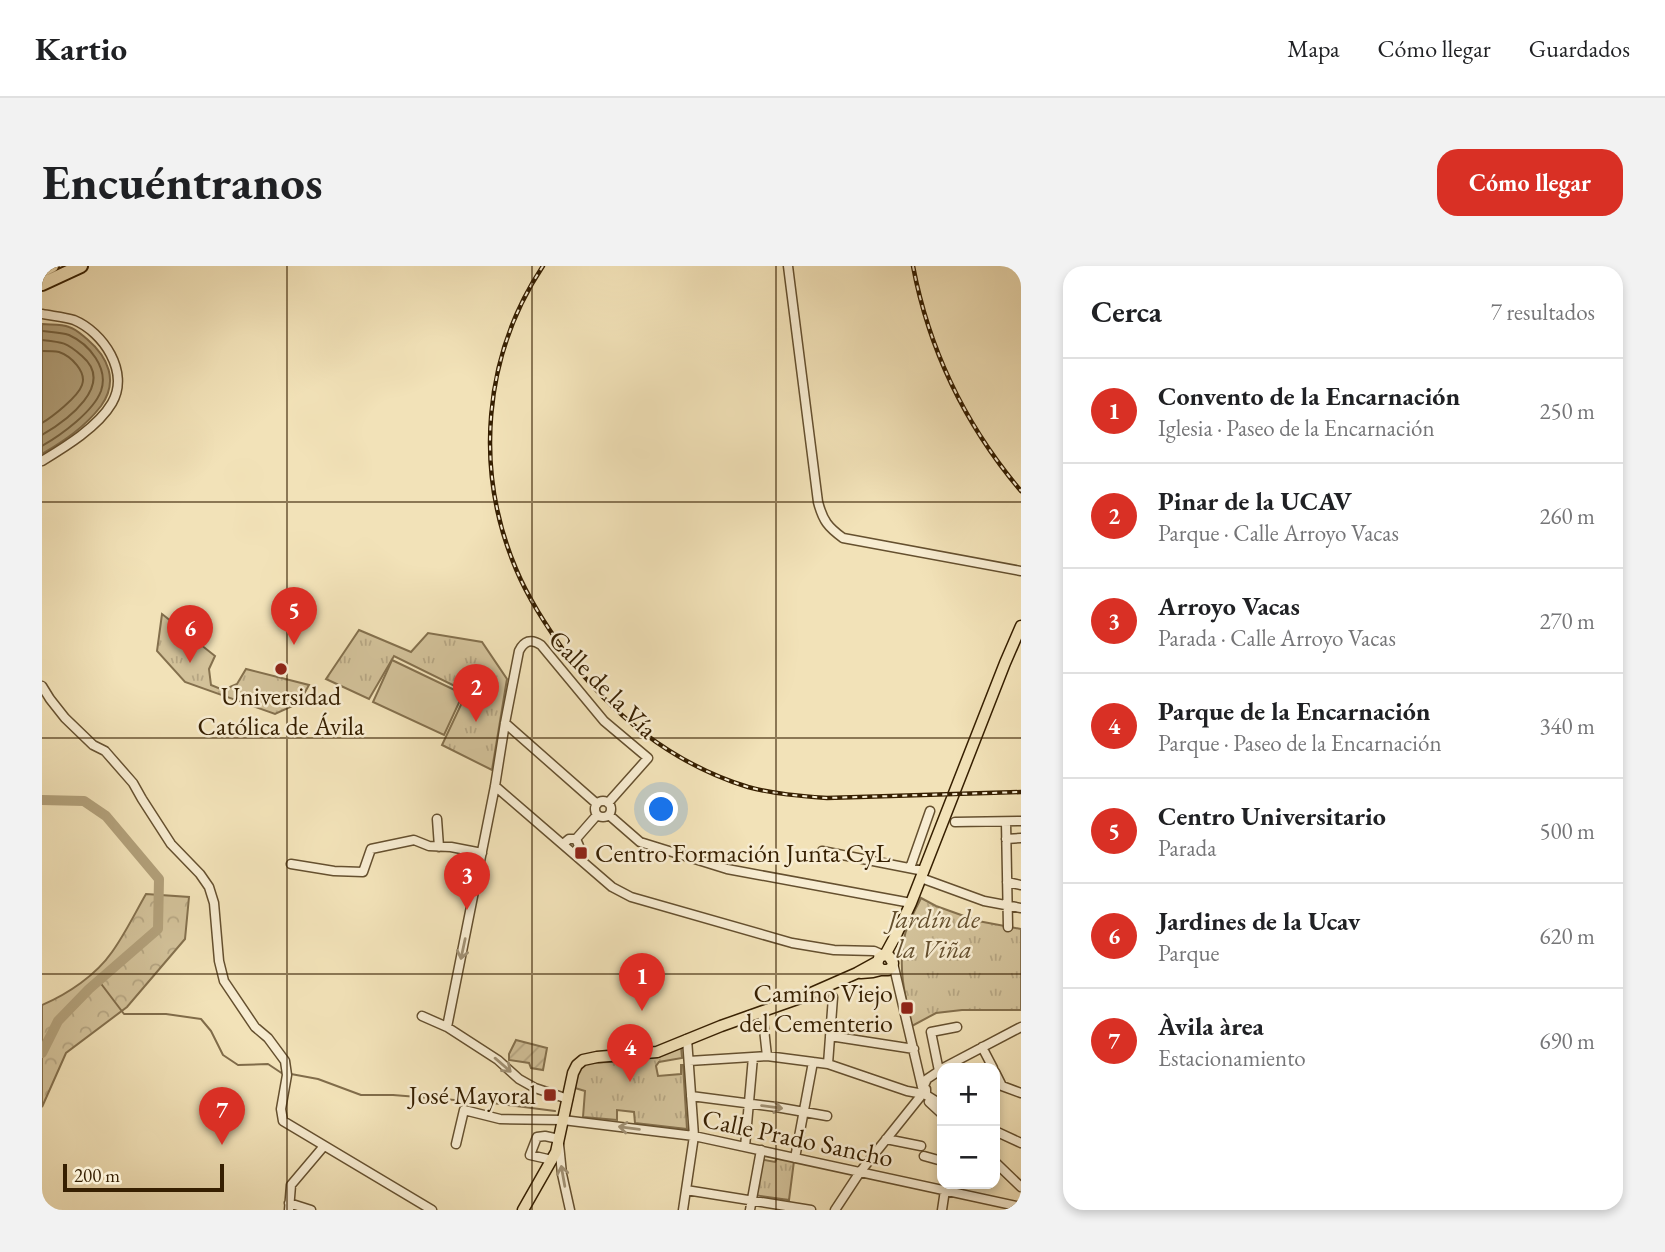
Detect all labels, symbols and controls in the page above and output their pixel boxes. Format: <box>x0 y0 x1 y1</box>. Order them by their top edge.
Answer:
text: Kartio <box>35 27 127 70</box>
text: Mapa <box>1287 33 1340 64</box>
text: Cómo llegar <box>1378 33 1491 64</box>
text: Guardados <box>1529 33 1630 64</box>
button: Cómo llegar <box>1437 149 1623 216</box>
text: Encuéntranos <box>42 150 323 214</box>
text: Cerca <box>1091 292 1162 331</box>
text: 7 resultados <box>1491 297 1595 327</box>
text: Convento de la Encarnación <box>1158 379 1460 413</box>
text: 1 <box>1108 396 1120 426</box>
text: 250 m <box>1539 396 1595 426</box>
text: Iglesia · Paseo de la Encarnación <box>1158 413 1435 443</box>
text: Pinar de la UCAV <box>1158 484 1352 518</box>
text: 2 <box>1108 501 1120 531</box>
text: 260 m <box>1539 501 1595 531</box>
text: Parque · Calle Arroyo Vacas <box>1158 518 1399 548</box>
pin: 5 <box>271 587 317 645</box>
text: Arroyo Vacas <box>1158 589 1300 623</box>
pin: 6 <box>167 605 213 663</box>
text: 3 <box>1108 606 1120 636</box>
text: 270 m <box>1539 606 1595 636</box>
street label: Calle de la Vía <box>541 622 665 746</box>
text: Parada · Calle Arroyo Vacas <box>1158 623 1396 653</box>
marker: Universidad Católica de Ávila <box>273 661 289 677</box>
pin: 2 <box>453 664 499 722</box>
place label: Universidad Católica de Ávila <box>198 679 365 743</box>
text: Parque de la Encarnación <box>1158 694 1431 728</box>
text: 4 <box>1108 711 1120 741</box>
text: 340 m <box>1539 711 1595 741</box>
text: Parque · Paseo de la Encarnación <box>1158 728 1442 758</box>
your location <box>644 792 678 826</box>
text: Centro Universitario <box>1158 799 1386 833</box>
text: 5 <box>1108 816 1120 846</box>
text: 500 m <box>1539 816 1595 846</box>
text: Parada <box>1158 833 1216 863</box>
place label: Centro Formación Junta CyL <box>595 836 891 870</box>
marker: Centro Formación Junta CyL <box>573 845 589 861</box>
pin: 3 <box>444 852 490 910</box>
park label: Jardín de la Viña <box>883 902 981 966</box>
text: Jardines de la Ucav <box>1158 904 1360 938</box>
text: 6 <box>1108 921 1120 951</box>
text: 620 m <box>1539 921 1595 951</box>
one-way arrow <box>455 937 469 960</box>
text: Parque <box>1158 938 1220 968</box>
pin: 1 <box>619 953 665 1011</box>
place label: Camino Viejo del Cementerio <box>739 976 893 1040</box>
marker: Camino Viejo del Cementerio <box>899 1000 915 1016</box>
text: Àvila àrea <box>1158 1009 1264 1043</box>
pin: 4 <box>607 1024 653 1082</box>
text: 7 <box>1108 1026 1120 1056</box>
text: 690 m <box>1539 1026 1595 1056</box>
text: Estacionamiento <box>1158 1043 1306 1073</box>
one-way arrow <box>494 1057 512 1073</box>
map controls <box>937 1063 1000 1189</box>
button: + <box>937 1063 1000 1126</box>
place label: José Mayoral <box>407 1078 536 1112</box>
pin: 7 <box>199 1087 245 1145</box>
marker: José Mayoral <box>542 1087 558 1103</box>
one-way arrow <box>760 1100 783 1113</box>
street label: Calle Prado Sancho <box>699 1101 897 1175</box>
one-way arrow <box>618 1121 640 1134</box>
button: − <box>937 1126 1000 1189</box>
scale bar <box>63 1161 224 1193</box>
text: 200 m <box>74 1163 120 1188</box>
one-way arrow <box>556 1165 569 1188</box>

